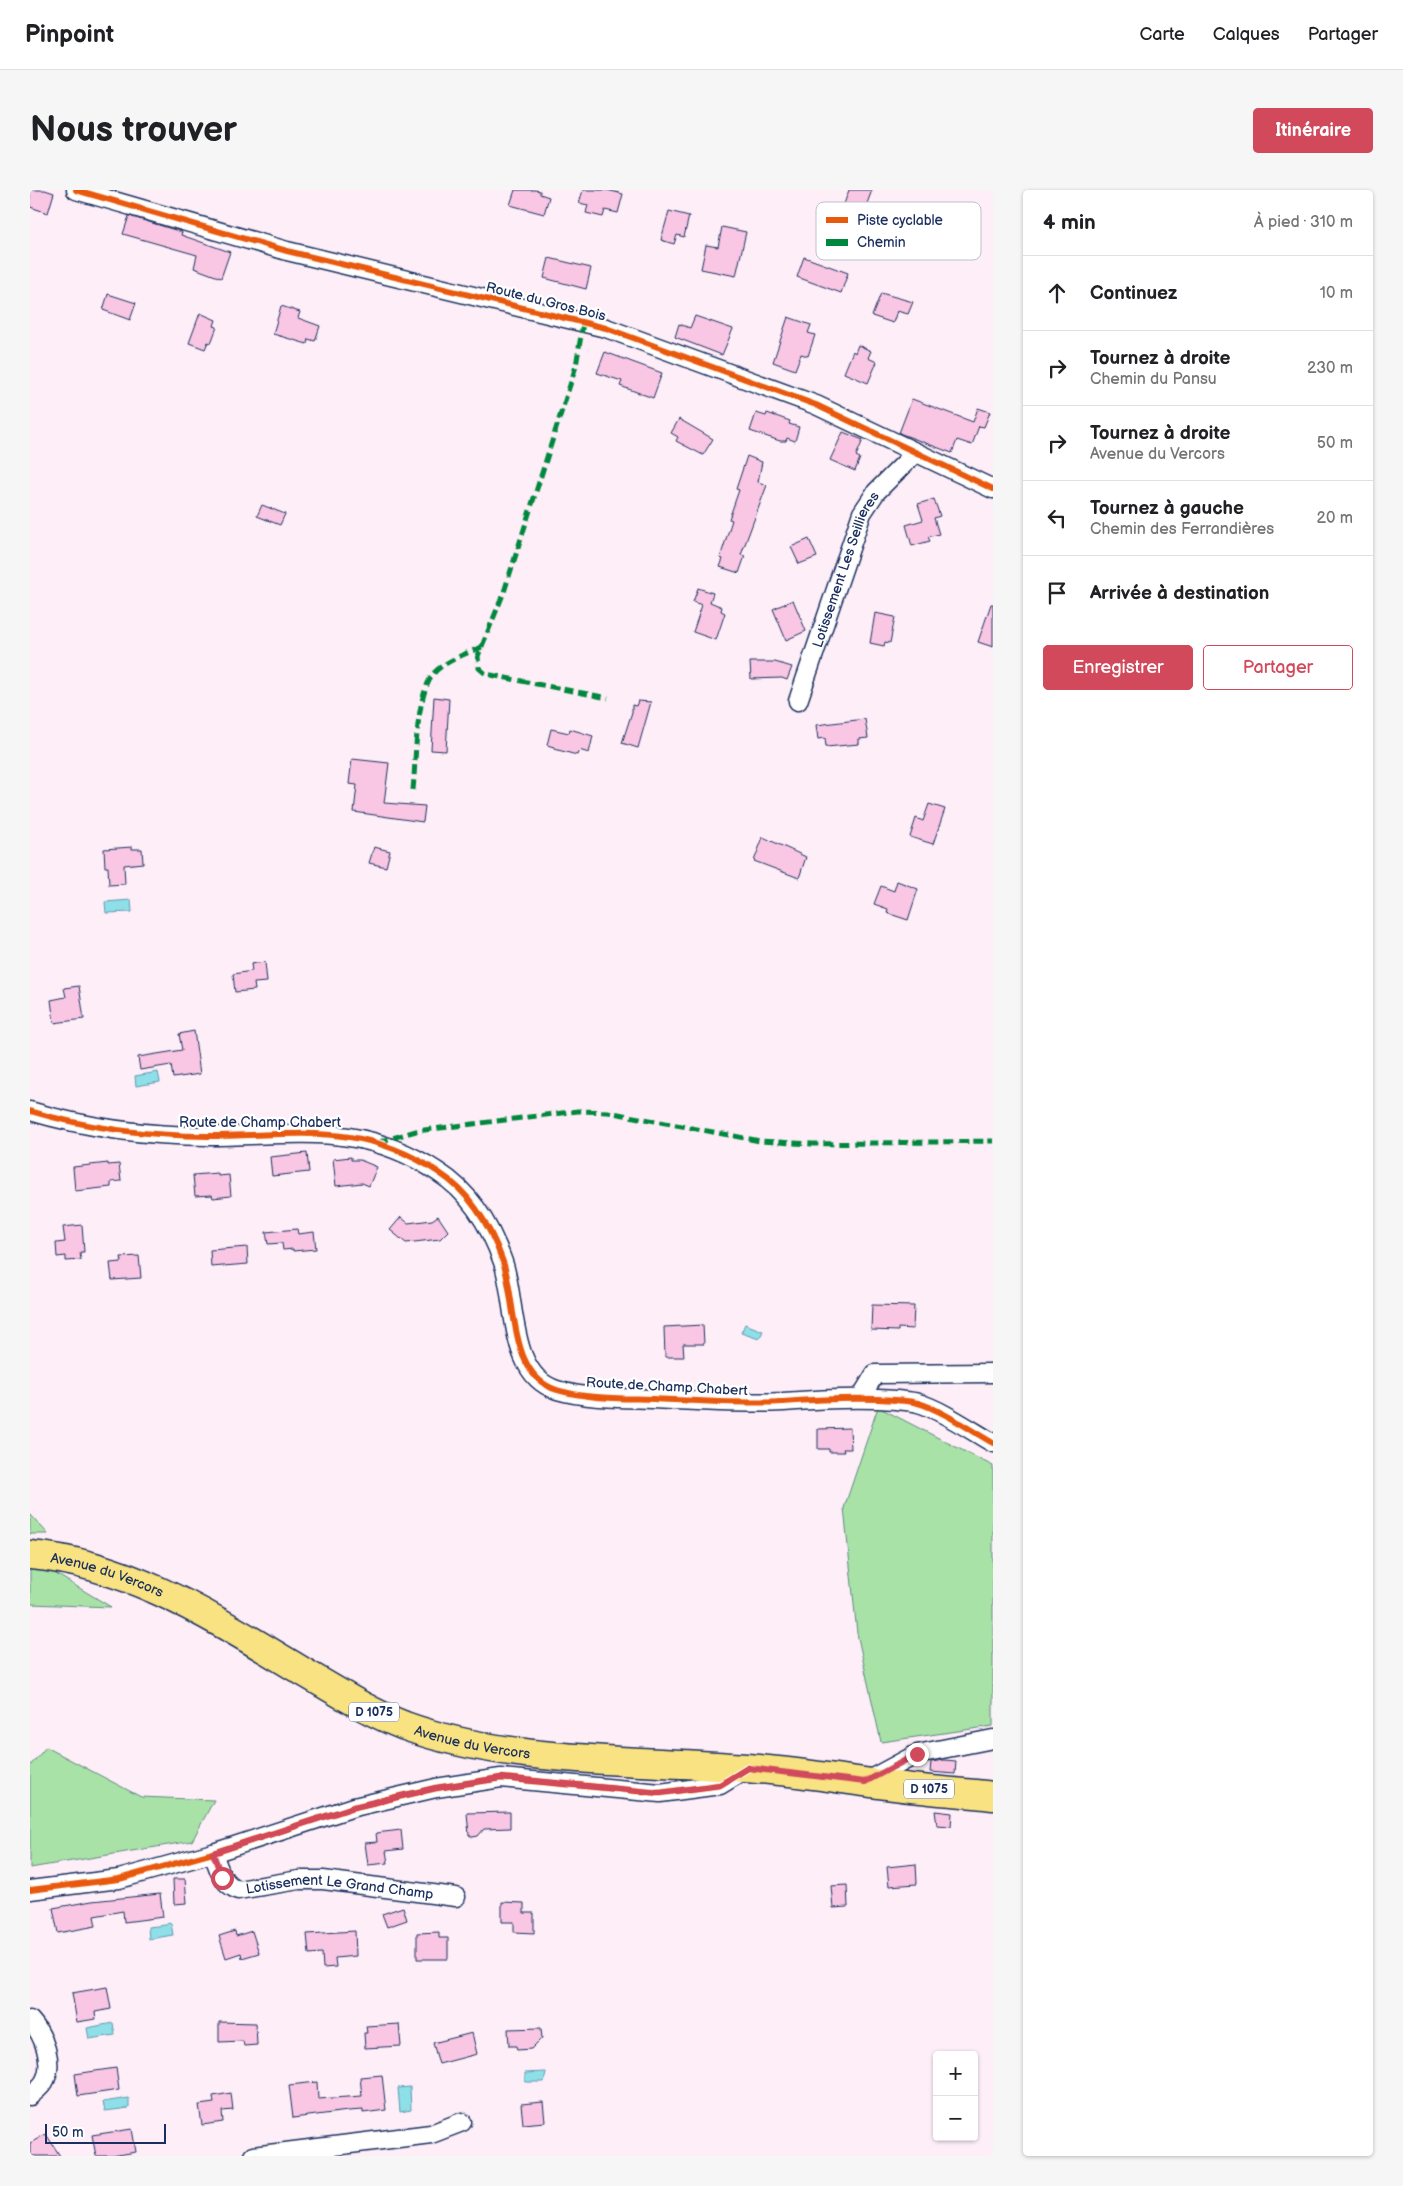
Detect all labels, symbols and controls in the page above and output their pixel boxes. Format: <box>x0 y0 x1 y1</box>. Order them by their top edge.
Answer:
text: Pinpoint <box>25 20 114 49</box>
text: Carte <box>1139 24 1185 45</box>
text: Calques <box>1213 24 1280 45</box>
text: Partager <box>1308 24 1378 45</box>
button: Itinéraire <box>1253 108 1373 153</box>
text: Nous trouver <box>30 109 237 152</box>
legend <box>816 202 981 260</box>
text: 4 min <box>1043 210 1096 235</box>
text: Piste cyclable <box>857 212 943 229</box>
text: À pied · 310 m <box>1254 213 1353 232</box>
text: Chemin <box>857 234 906 251</box>
street label: Route du Gros Bois <box>484 278 608 325</box>
icon: ahead <box>1043 279 1071 307</box>
text: Continuez <box>1090 282 1177 305</box>
text: 10 m <box>1320 284 1353 303</box>
text: Tournez à droite <box>1090 347 1231 370</box>
icon: right <box>1043 354 1071 382</box>
text: 230 m <box>1307 359 1353 378</box>
text: Chemin du Pansu <box>1090 370 1217 389</box>
text: Tournez à droite <box>1090 422 1231 445</box>
icon: right <box>1043 429 1071 457</box>
text: 50 m <box>1317 434 1353 453</box>
text: Avenue du Vercors <box>1090 445 1225 464</box>
street label: Lotissement Les Seillieres <box>809 488 883 650</box>
text: Tournez à gauche <box>1090 497 1244 520</box>
icon: left <box>1043 504 1071 532</box>
text: 20 m <box>1317 509 1353 528</box>
text: Chemin des Ferrandières <box>1090 520 1274 539</box>
icon: arrive <box>1043 579 1071 607</box>
text: Arrivée à destination <box>1090 582 1269 605</box>
button: Enregistrer <box>1043 645 1193 690</box>
button: Partager <box>1203 645 1353 690</box>
street label: Route de Champ Chabert <box>179 1114 342 1131</box>
street label: Route de Champ Chabert <box>586 1374 749 1399</box>
street label: Avenue du Vercors <box>49 1549 166 1601</box>
road number: D 1075 <box>349 1702 399 1721</box>
street label: Avenue du Vercors <box>412 1722 531 1763</box>
route end <box>906 1743 929 1766</box>
road number: D 1075 <box>904 1780 954 1798</box>
route start <box>211 1867 234 1890</box>
street label: Lotissement Le Grand Champ <box>245 1872 434 1903</box>
map controls <box>933 2051 978 2141</box>
button: + <box>933 2051 978 2096</box>
button: − <box>933 2096 978 2141</box>
scale bar <box>45 2121 166 2144</box>
text: 50 m <box>52 2124 84 2141</box>

